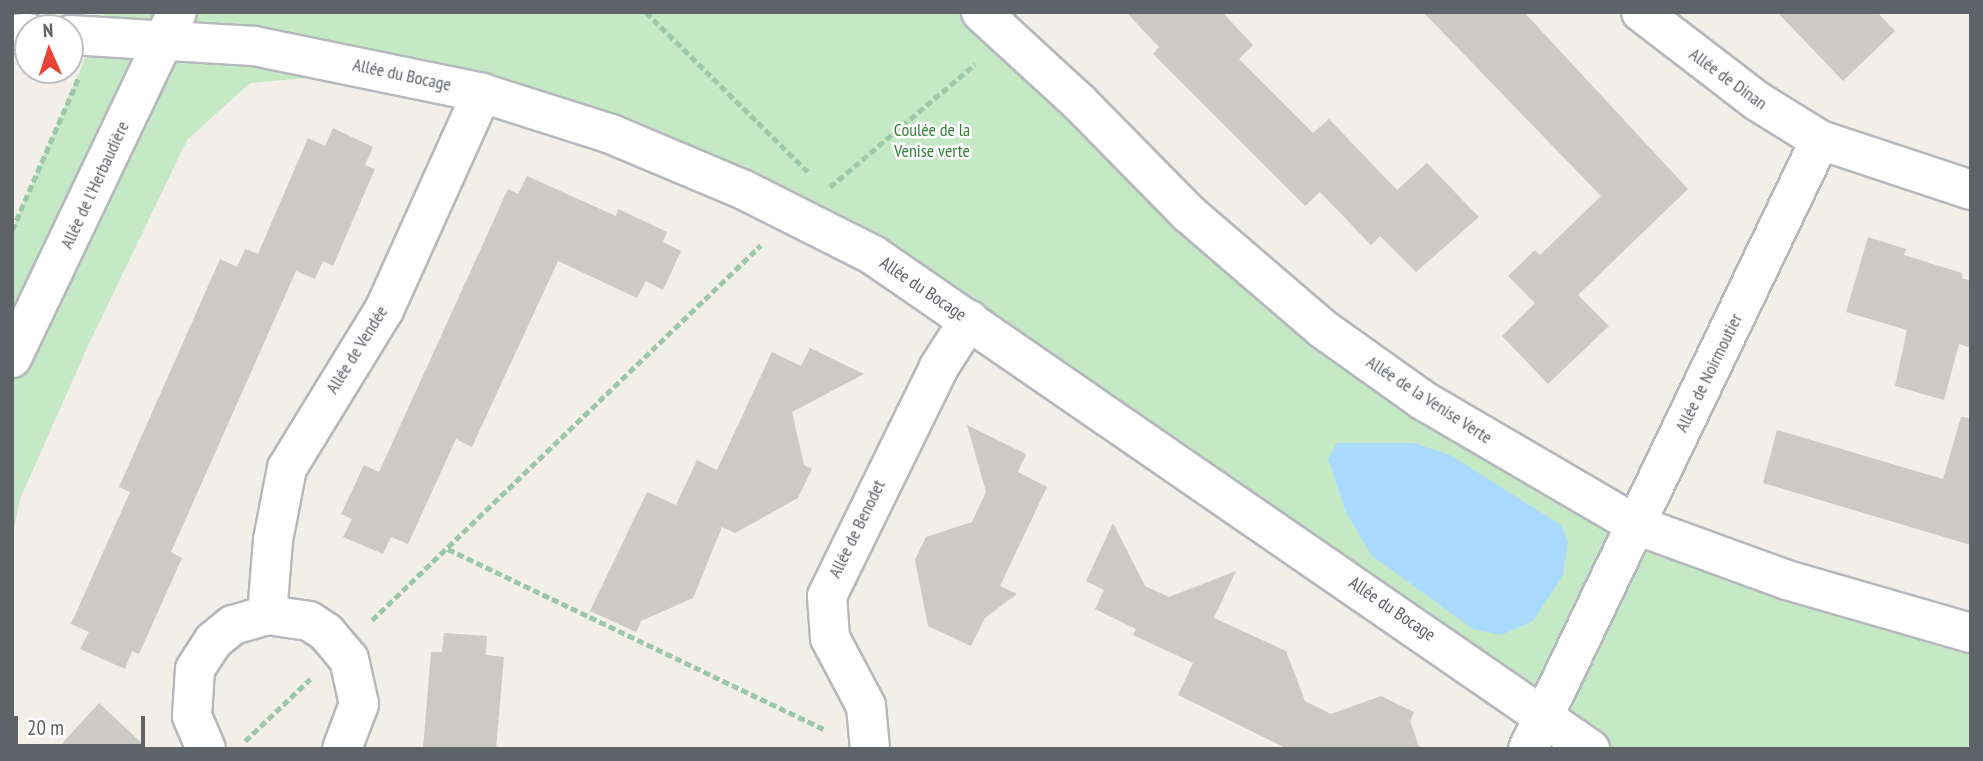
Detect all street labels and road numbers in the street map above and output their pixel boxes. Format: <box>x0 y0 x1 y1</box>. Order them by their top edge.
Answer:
street label: Allée de Dinan <box>1685 44 1771 114</box>
street label: Allée du Bocage <box>351 54 453 96</box>
street label: Allée de l'Herbaudière <box>56 118 134 252</box>
street label: Allée du Bocage <box>876 252 970 326</box>
street label: Allée de Vendée <box>321 302 393 398</box>
street label: Allée de Noirmoutier <box>1671 310 1747 436</box>
street label: Allée de la Venise Verte <box>1362 351 1496 449</box>
street label: Allée de Benodet <box>824 477 890 581</box>
street label: Allée du Bocage <box>1345 572 1439 646</box>

